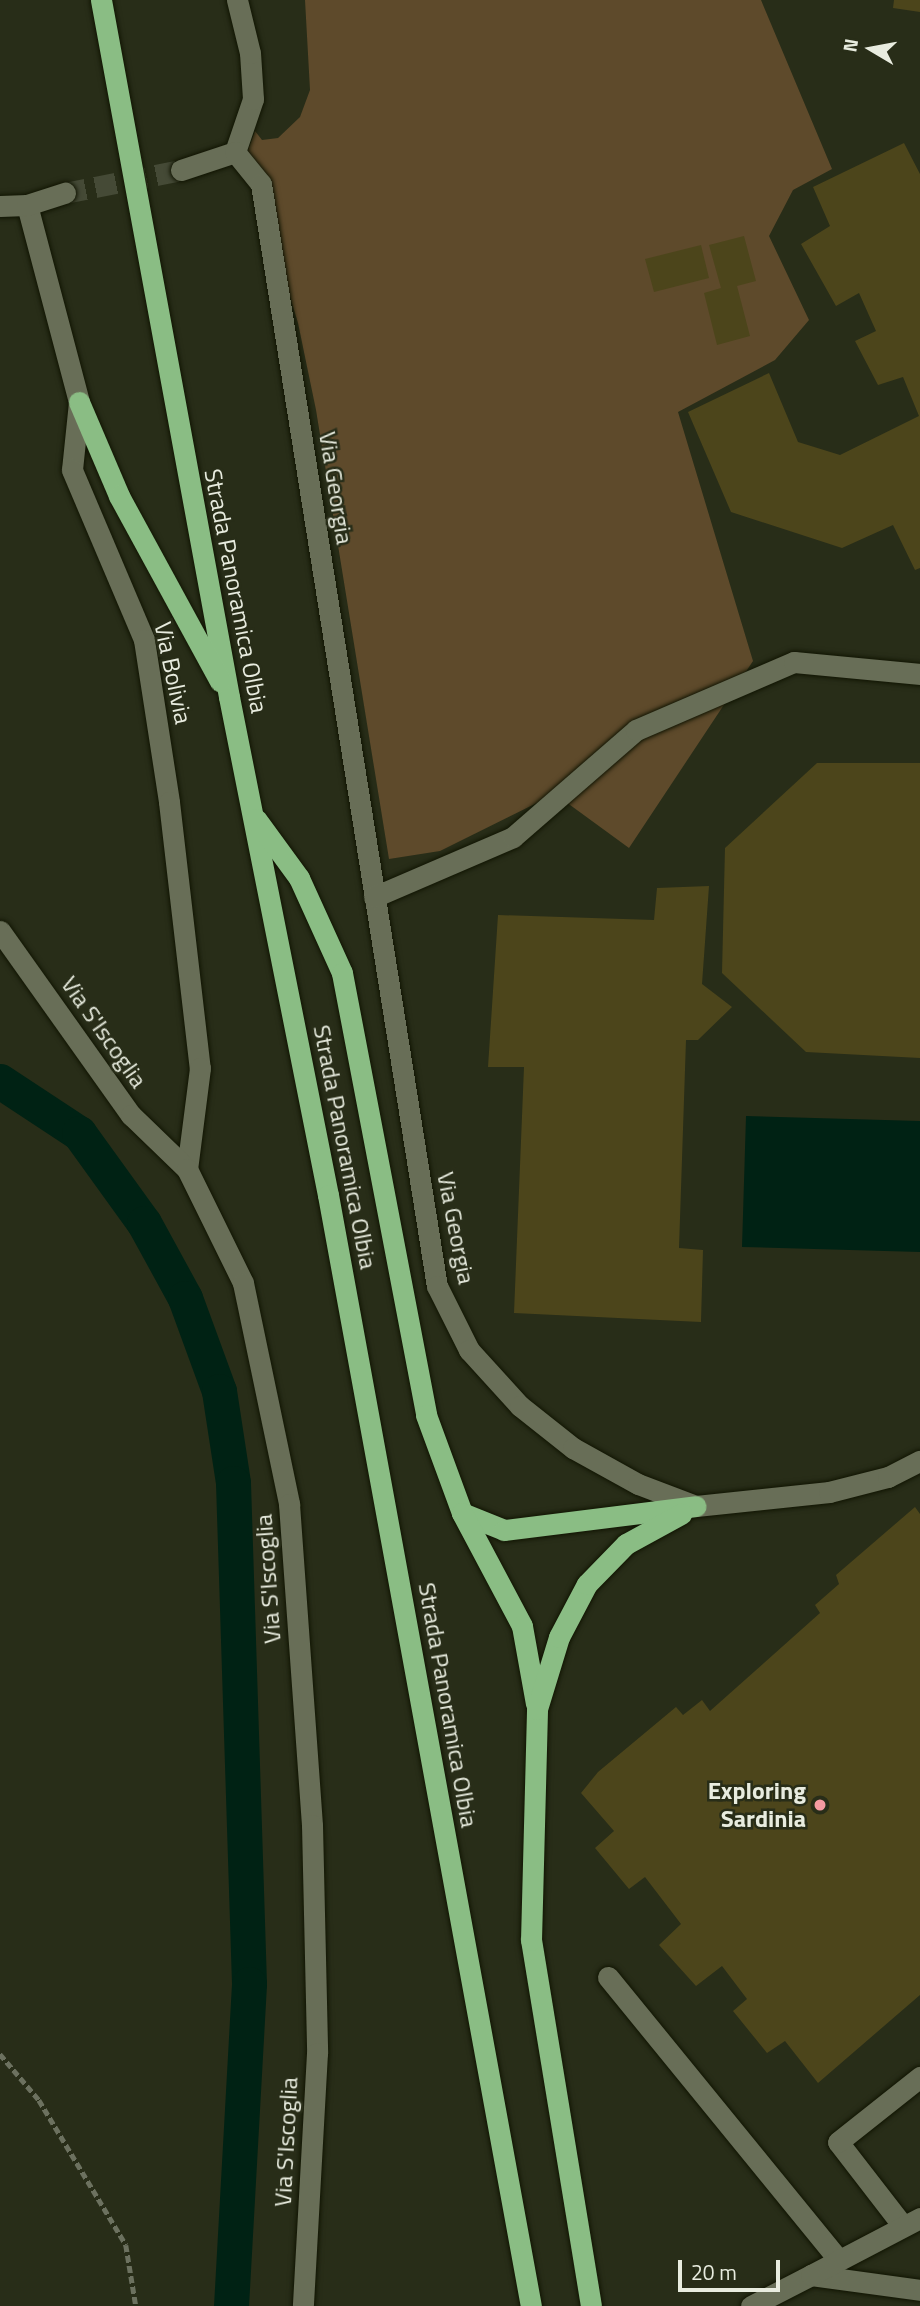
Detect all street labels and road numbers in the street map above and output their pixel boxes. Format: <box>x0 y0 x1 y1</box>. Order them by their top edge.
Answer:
street label: Via Georgia <box>313 430 359 546</box>
street label: Strada Panoramica Olbia <box>198 467 274 715</box>
street label: Via Bolivia <box>148 619 198 727</box>
street label: Via S'Iscoglia <box>55 971 153 1093</box>
street label: Strada Panoramica Olbia <box>307 1023 383 1271</box>
street label: Via Georgia <box>431 1169 481 1287</box>
street label: Via S'Iscoglia <box>249 1513 287 1645</box>
street label: Strada Panoramica Olbia <box>412 1580 484 1830</box>
street label: Via S'Iscoglia <box>268 2076 304 2208</box>

